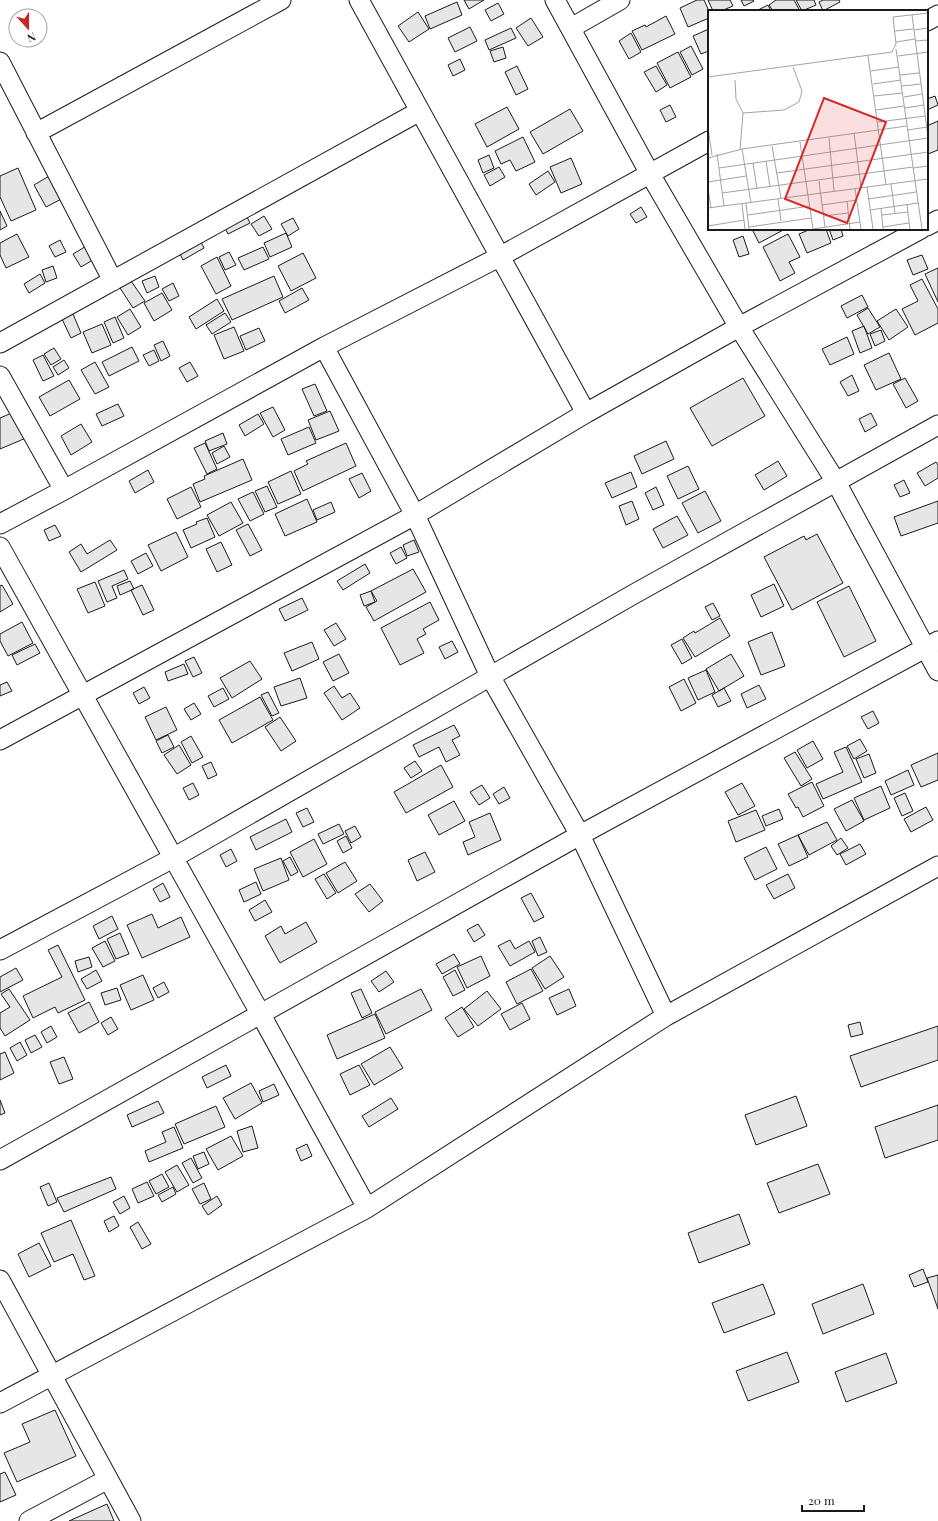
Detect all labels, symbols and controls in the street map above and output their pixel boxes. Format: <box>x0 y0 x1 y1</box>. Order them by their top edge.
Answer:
north arrow <box>8 8 48 48</box>
inset map <box>708 10 928 230</box>
text: N <box>25 29 38 46</box>
scale bar <box>802 1487 864 1513</box>
text: 20 m <box>808 1492 835 1508</box>

